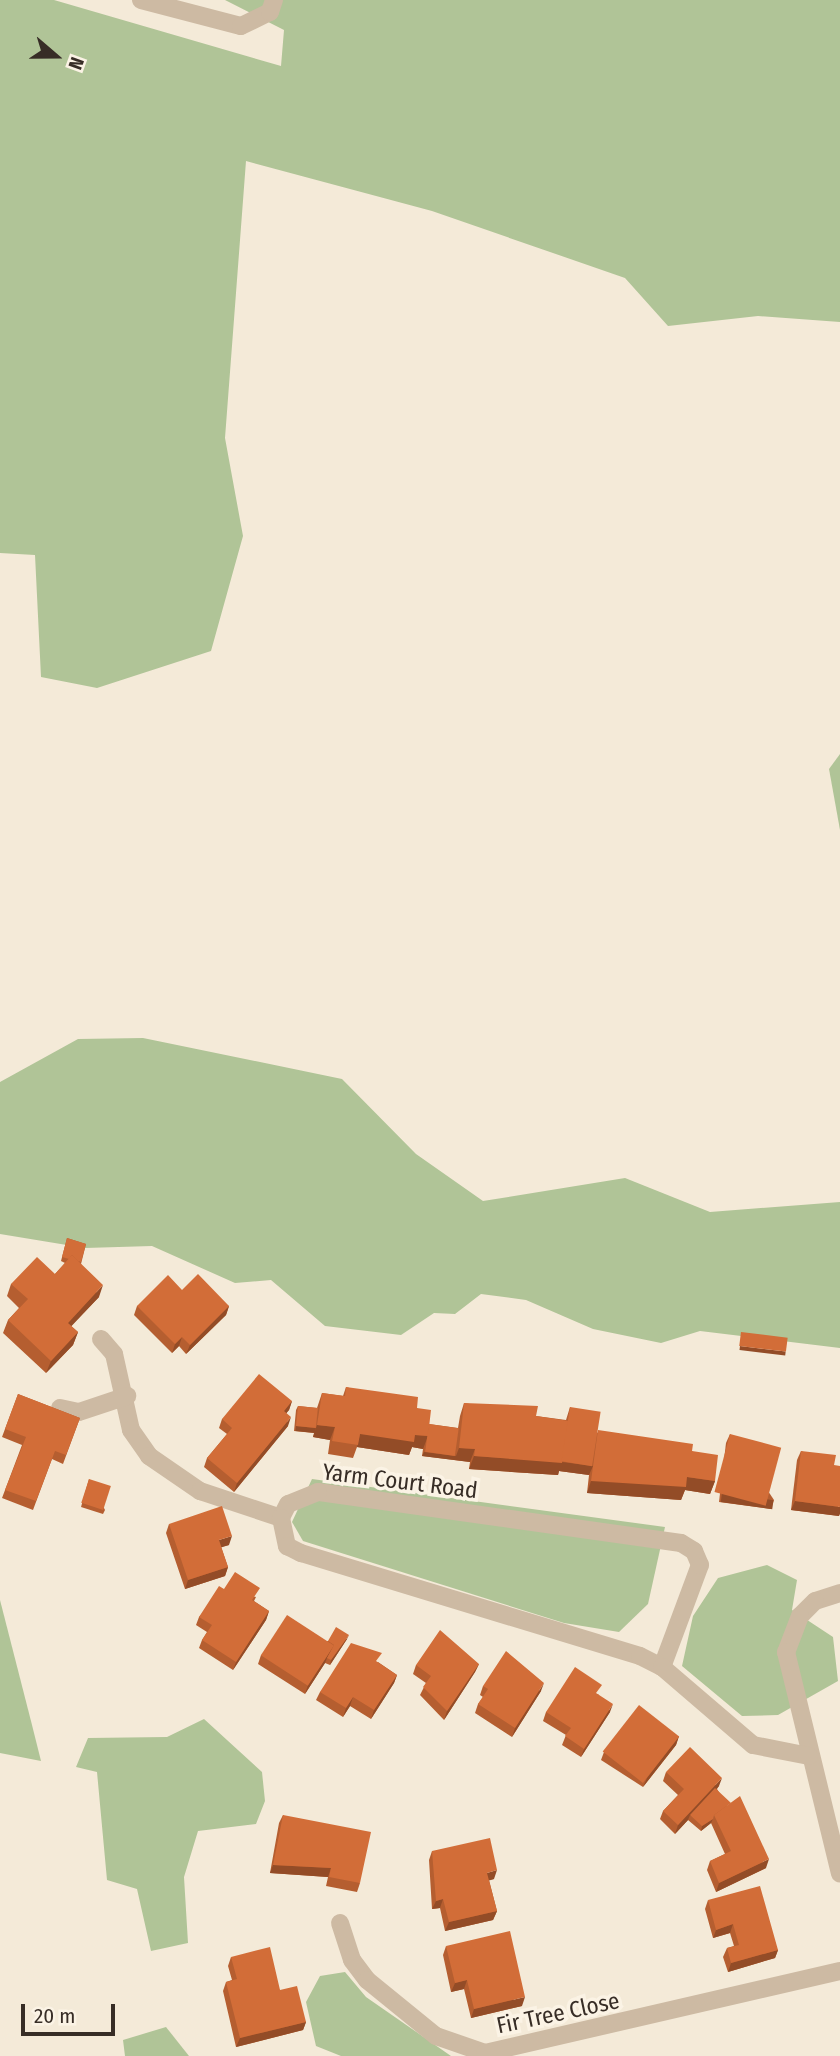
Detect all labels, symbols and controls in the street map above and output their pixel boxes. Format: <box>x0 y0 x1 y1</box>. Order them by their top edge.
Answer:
north arrow <box>21 21 91 91</box>
text: N <box>63 54 89 73</box>
street label: Yarm Court Road <box>321 1458 479 1504</box>
street label: Fir Tree Close <box>494 1987 622 2039</box>
scale bar <box>24 1990 119 2034</box>
text: 20 m <box>34 2003 75 2029</box>

